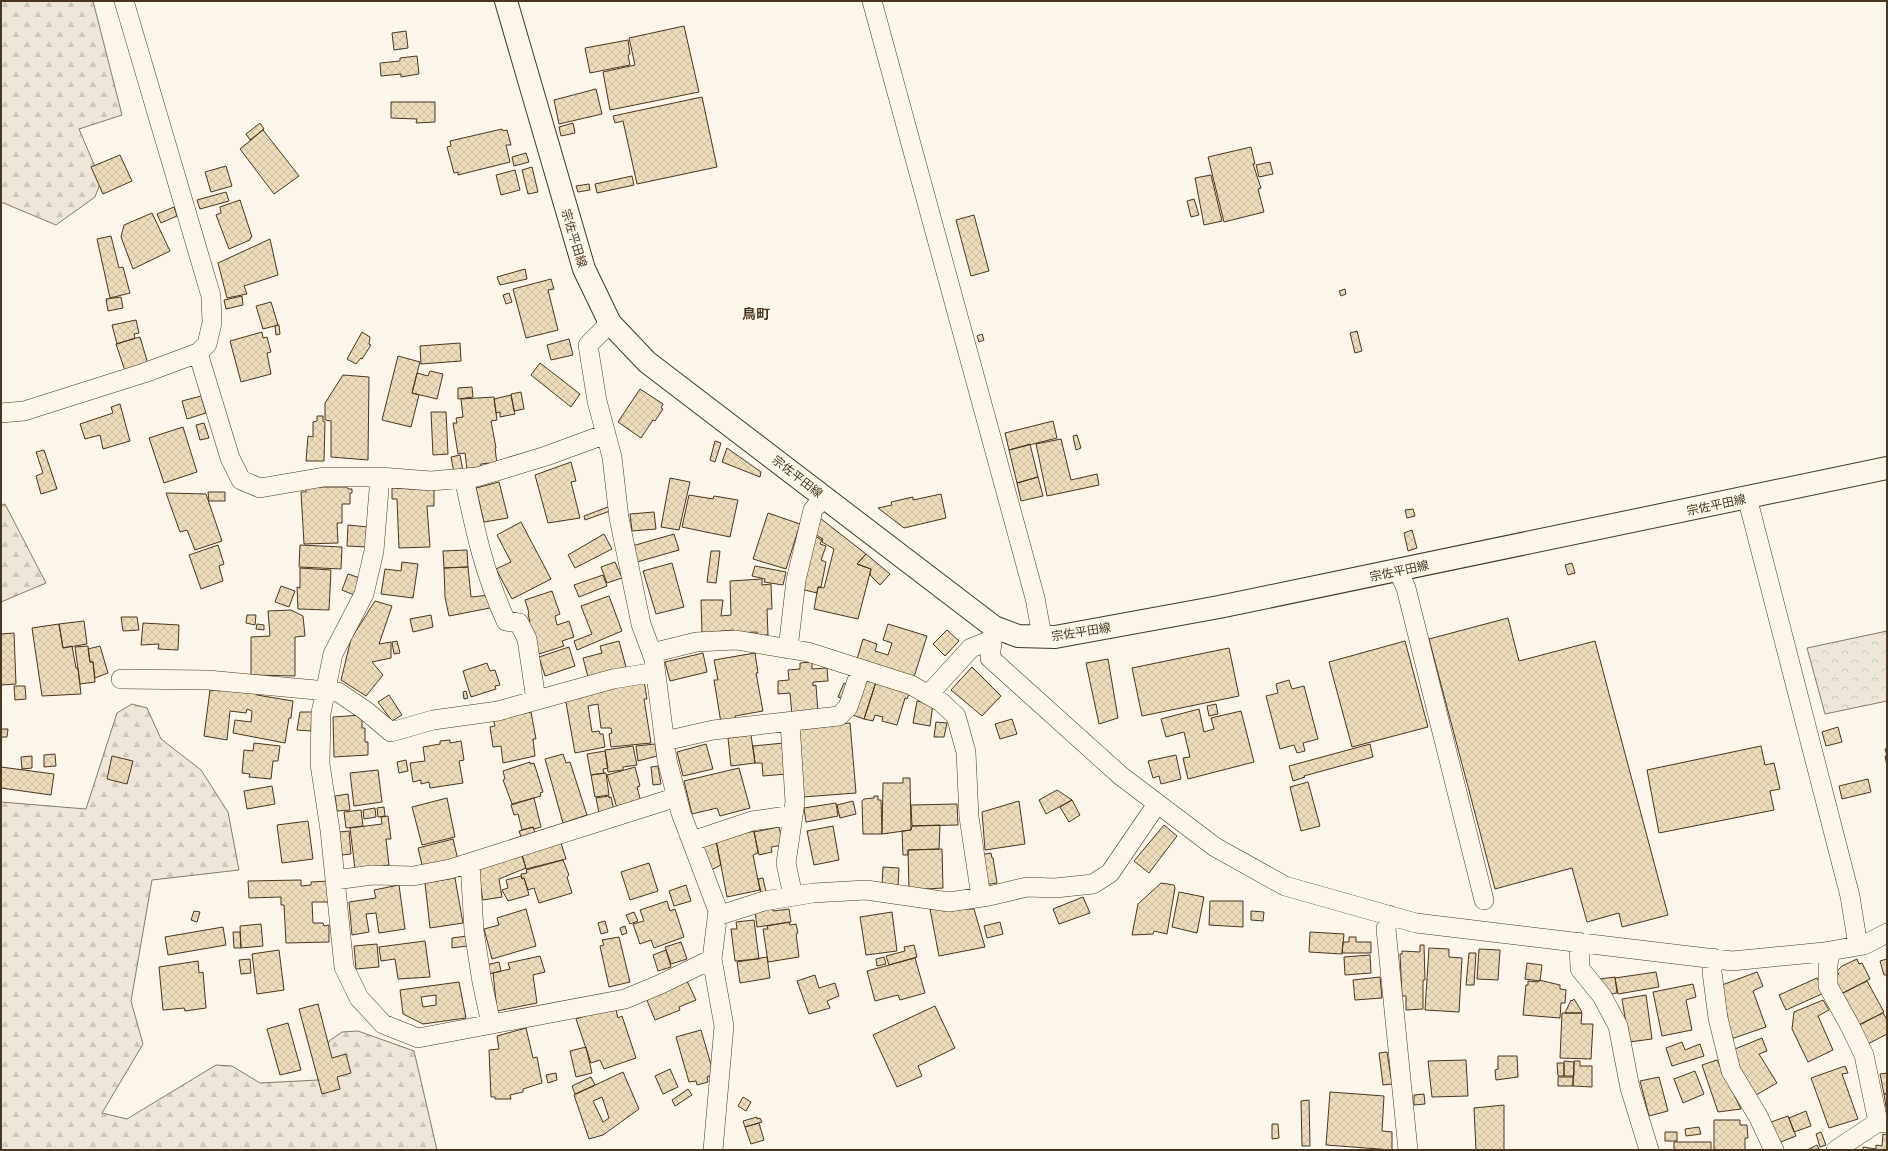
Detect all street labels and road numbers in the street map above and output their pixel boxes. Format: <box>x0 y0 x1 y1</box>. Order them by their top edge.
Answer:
street label: 宗佐平田線 <box>560 207 590 269</box>
street label: 宗佐平田線 <box>770 452 826 500</box>
street label: 宗佐平田線 <box>1685 491 1747 517</box>
street label: 宗佐平田線 <box>1368 557 1430 583</box>
street label: 宗佐平田線 <box>1050 619 1112 643</box>

